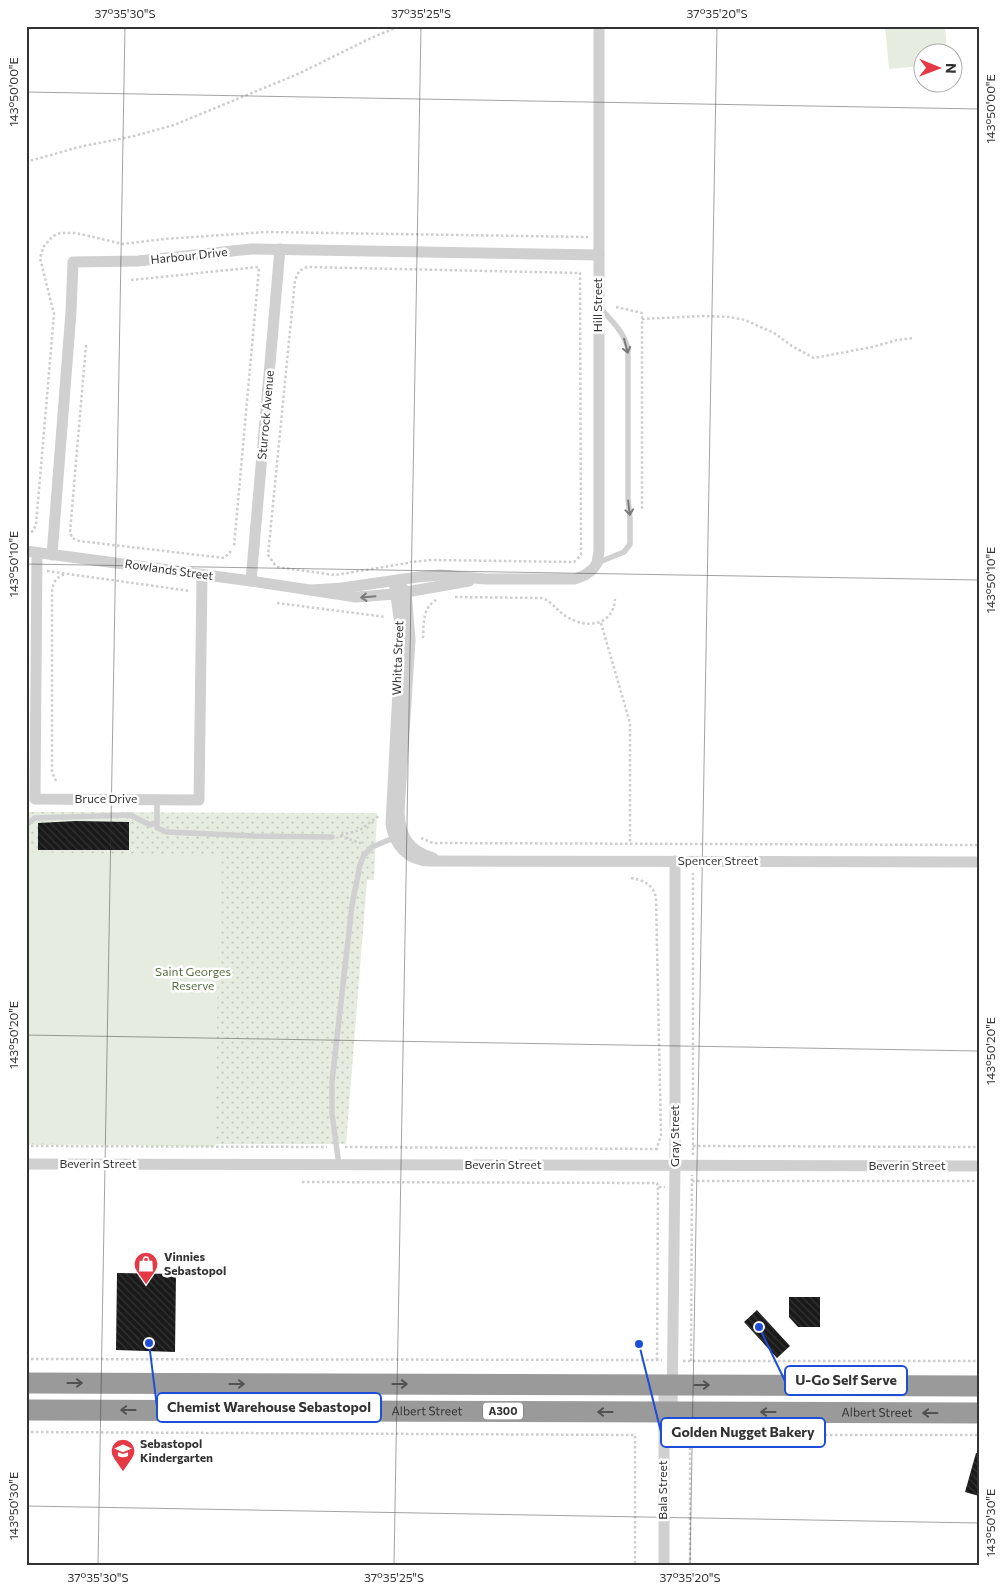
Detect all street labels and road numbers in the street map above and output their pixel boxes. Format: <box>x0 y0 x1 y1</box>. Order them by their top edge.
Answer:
street label: Harbour Drive <box>150 244 228 266</box>
street label: Hill Street <box>590 278 604 332</box>
street label: Sturrock Avenue <box>254 370 276 460</box>
street label: Rowlands Street <box>124 556 214 582</box>
street label: Whitta Street <box>389 620 405 695</box>
street label: Bruce Drive <box>75 791 137 805</box>
street label: Spencer Street <box>678 853 758 867</box>
street label: Gray Street <box>667 1105 681 1167</box>
street label: Beverin Street <box>59 1156 137 1170</box>
street label: Beverin Street <box>464 1157 542 1171</box>
street label: Beverin Street <box>868 1158 946 1172</box>
road number: A300 <box>483 1402 523 1420</box>
street label: Albert Street <box>392 1403 462 1417</box>
street label: Albert Street <box>842 1405 912 1419</box>
street label: Bala Street <box>655 1460 669 1520</box>

